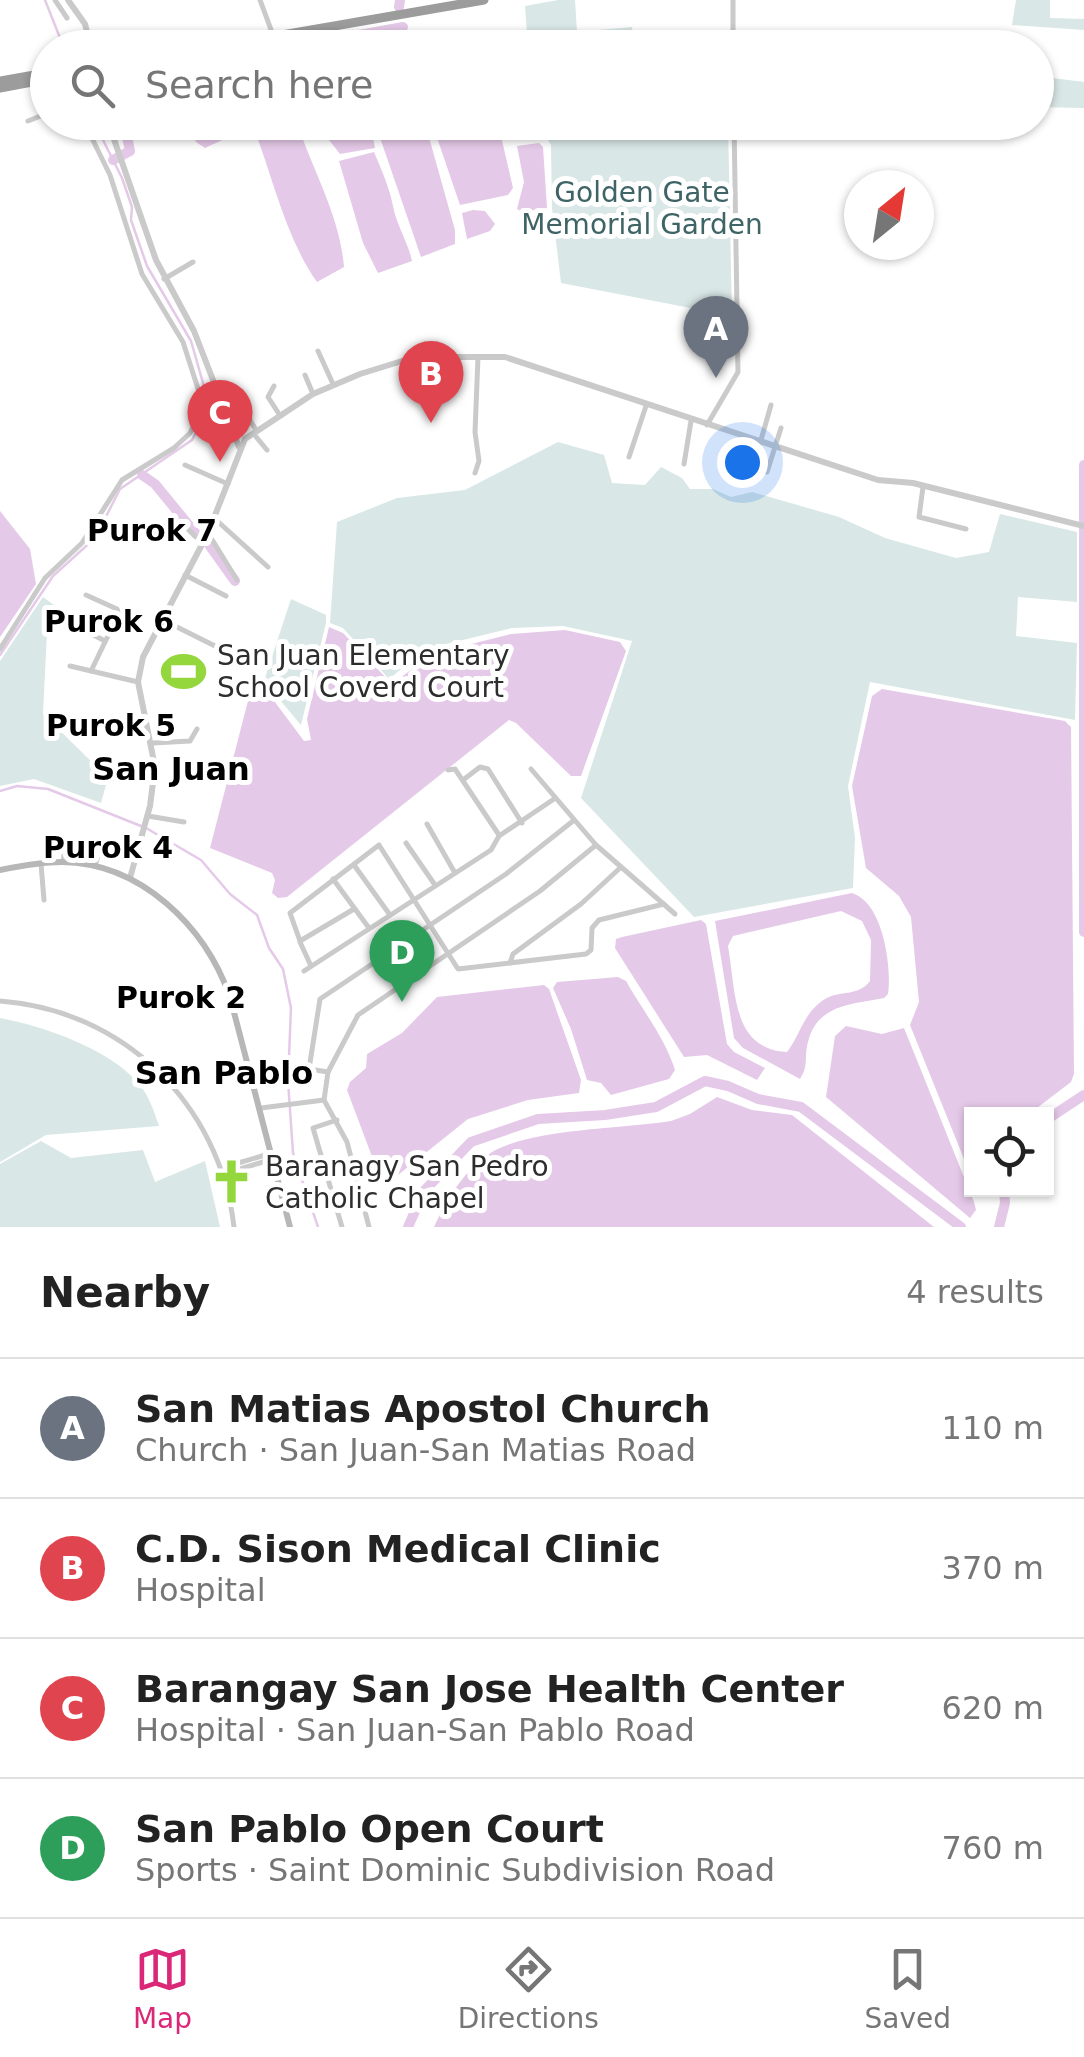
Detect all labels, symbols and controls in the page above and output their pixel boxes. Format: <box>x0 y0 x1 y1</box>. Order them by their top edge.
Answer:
search box <box>30 30 1054 140</box>
icon: search <box>65 58 120 113</box>
text: Search here <box>145 63 373 107</box>
north arrow <box>844 170 934 260</box>
park label: Golden Gate Memorial Garden <box>521 176 763 241</box>
pin: A <box>684 296 748 378</box>
pin: B <box>398 340 464 423</box>
pin: C <box>188 380 252 462</box>
your location <box>717 437 768 488</box>
district label: Purok 7 <box>87 513 217 548</box>
district label: Purok 6 <box>44 604 174 639</box>
place label: San Juan Elementary School Coverd Court <box>217 639 510 704</box>
sports icon: San Juan Elementary School Coverd Court <box>160 647 208 695</box>
district label: Purok 5 <box>46 708 176 743</box>
district label: San Juan <box>92 750 250 788</box>
district label: Purok 4 <box>43 830 173 865</box>
pin: D <box>370 920 434 1002</box>
district label: Purok 2 <box>116 980 246 1015</box>
district label: San Pablo <box>135 1054 313 1092</box>
map controls <box>964 1107 1054 1197</box>
button: locate <box>964 1107 1054 1197</box>
place label: Baranagy San Pedro Catholic Chapel <box>265 1150 549 1215</box>
church icon: Baranagy San Pedro Catholic Chapel <box>208 1158 256 1206</box>
text: Nearby <box>40 1268 210 1317</box>
text: 4 results <box>906 1273 1044 1311</box>
text: San Matias Apostol Church <box>135 1387 711 1431</box>
text: A <box>60 1409 85 1447</box>
text: 110 m <box>942 1409 1044 1447</box>
text: Church · San Juan-San Matias Road <box>135 1431 696 1469</box>
text: C.D. Sison Medical Clinic <box>135 1527 661 1571</box>
text: B <box>60 1549 85 1587</box>
text: 370 m <box>942 1549 1044 1587</box>
text: Hospital <box>135 1571 266 1609</box>
text: Barangay San Jose Health Center <box>135 1667 844 1711</box>
text: C <box>61 1689 84 1727</box>
text: 620 m <box>942 1689 1044 1727</box>
text: Hospital · San Juan-San Pablo Road <box>135 1711 695 1749</box>
text: San Pablo Open Court <box>135 1807 604 1851</box>
text: D <box>59 1829 86 1867</box>
text: 760 m <box>942 1829 1044 1867</box>
text: Sports · Saint Dominic Subdivision Road <box>135 1851 775 1889</box>
tab: Map <box>133 1942 192 2035</box>
tab: Directions <box>458 1942 599 2035</box>
tab: Saved <box>865 1942 951 2035</box>

